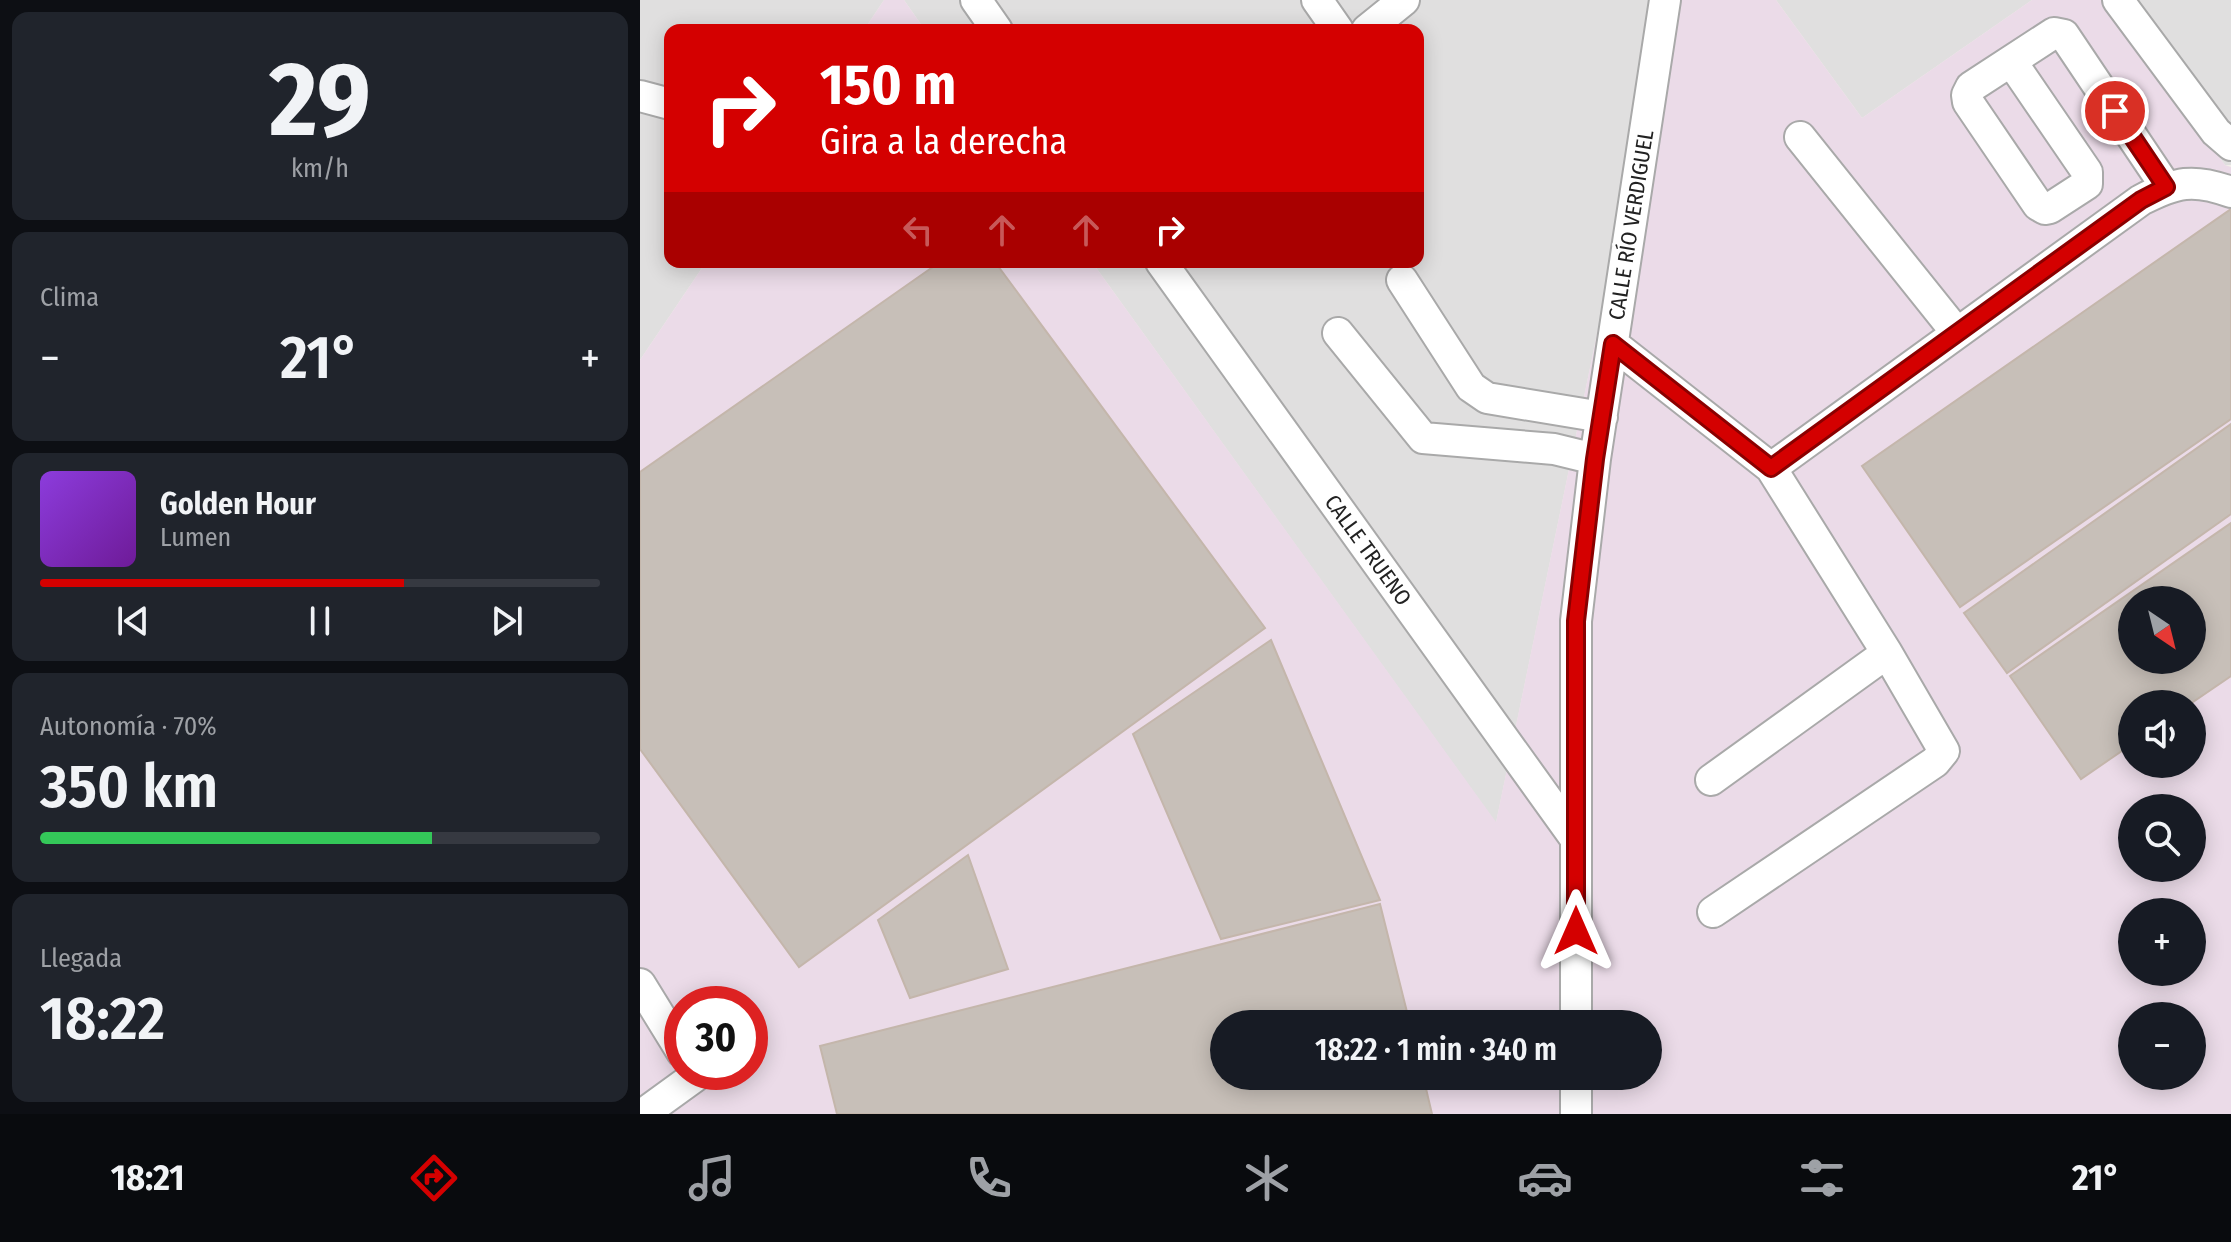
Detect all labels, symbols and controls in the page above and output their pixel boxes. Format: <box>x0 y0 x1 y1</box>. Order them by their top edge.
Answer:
text: 29 <box>269 38 371 163</box>
text: 150 m <box>820 52 956 119</box>
icon: right <box>688 56 792 160</box>
pin <box>2081 77 2149 145</box>
icon: arrive <box>2093 89 2137 133</box>
text: Gira a la derecha <box>820 120 1067 164</box>
street label: CALLE RÍO VERDIGUEL <box>1603 128 1659 322</box>
text: km/h <box>291 153 349 184</box>
icon: left <box>896 208 940 252</box>
icon: ahead <box>980 208 1024 252</box>
icon: ahead <box>1064 208 1108 252</box>
icon: right <box>1148 208 1192 252</box>
text: Clima <box>40 282 99 313</box>
text: 21° <box>280 322 360 394</box>
text: − <box>40 332 60 385</box>
text: + <box>580 332 600 385</box>
text: Golden Hour <box>160 486 316 522</box>
street label: CALLE TRUENO <box>1319 489 1417 611</box>
text: Lumen <box>160 522 231 553</box>
north arrow <box>2118 586 2206 674</box>
map controls <box>2118 586 2206 1090</box>
icon: previous <box>111 599 155 643</box>
icon: pause <box>298 599 342 643</box>
icon: next <box>485 599 529 643</box>
button: sound <box>2118 690 2206 778</box>
text: Autonomía · 70% <box>40 711 217 742</box>
text: 350 km <box>40 751 218 823</box>
button: search <box>2118 794 2206 882</box>
position arrow <box>1534 889 1618 973</box>
button: + <box>2118 898 2206 986</box>
text: Llegada <box>40 943 122 974</box>
text: 18:22 <box>40 983 165 1055</box>
speed limit sign: 30 <box>664 986 768 1090</box>
button: − <box>2118 1002 2206 1090</box>
text: 18:22 · 1 min · 340 m <box>1315 1032 1557 1068</box>
icon: directions <box>406 1150 462 1206</box>
icon: music <box>684 1150 740 1206</box>
icon: phone <box>961 1150 1017 1206</box>
icon: climate <box>1239 1150 1295 1206</box>
icon: car <box>1517 1150 1573 1206</box>
icon: filters <box>1794 1150 1850 1206</box>
text: 18:21 <box>111 1156 185 1200</box>
text: 21° <box>2072 1156 2120 1200</box>

